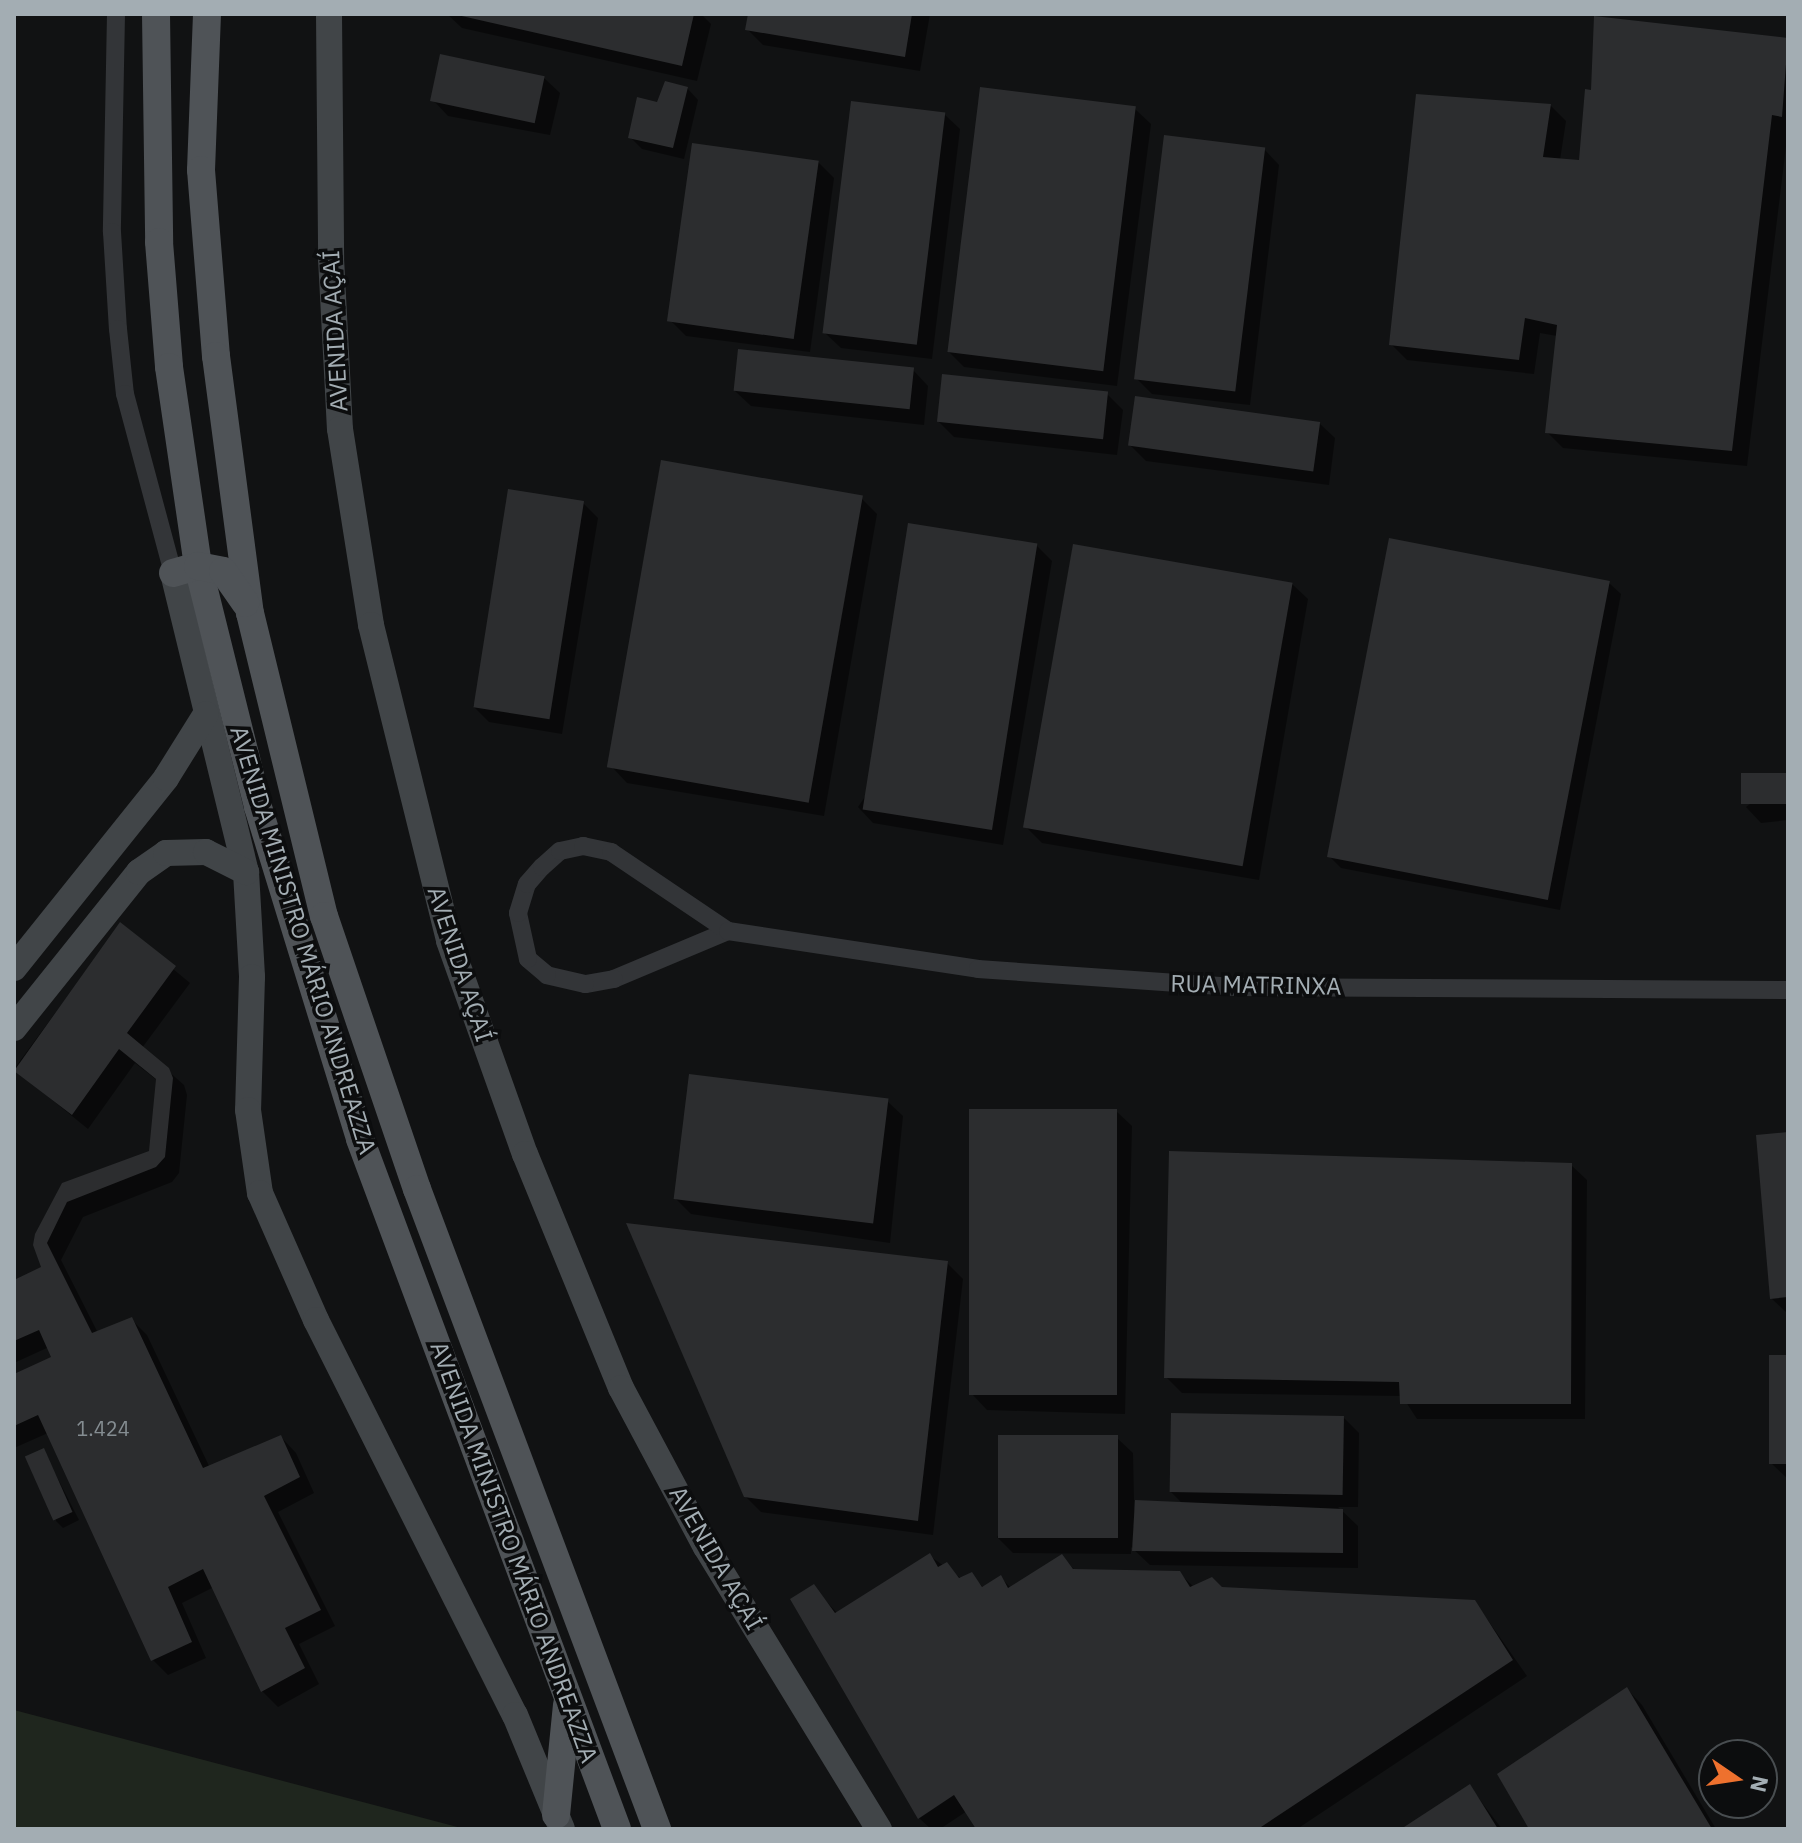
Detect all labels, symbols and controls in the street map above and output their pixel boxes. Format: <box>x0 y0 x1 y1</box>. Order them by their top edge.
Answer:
street label: AVENIDA AÇAÍ <box>316 250 354 412</box>
street label: AVENIDA MINISTRO MÁRIO ANDREAZZA <box>224 722 382 1158</box>
street label: AVENIDA AÇAÍ <box>421 883 499 1045</box>
street label: RUA MATRINXA <box>1170 969 1342 1001</box>
street label: AVENIDA MINISTRO MÁRIO ANDREAZZA <box>424 1337 604 1767</box>
house number: 1.424 <box>76 1416 130 1440</box>
street label: AVENIDA AÇAÍ <box>663 1481 769 1635</box>
north arrow <box>1698 1739 1778 1819</box>
text: N <box>1744 1773 1776 1795</box>

